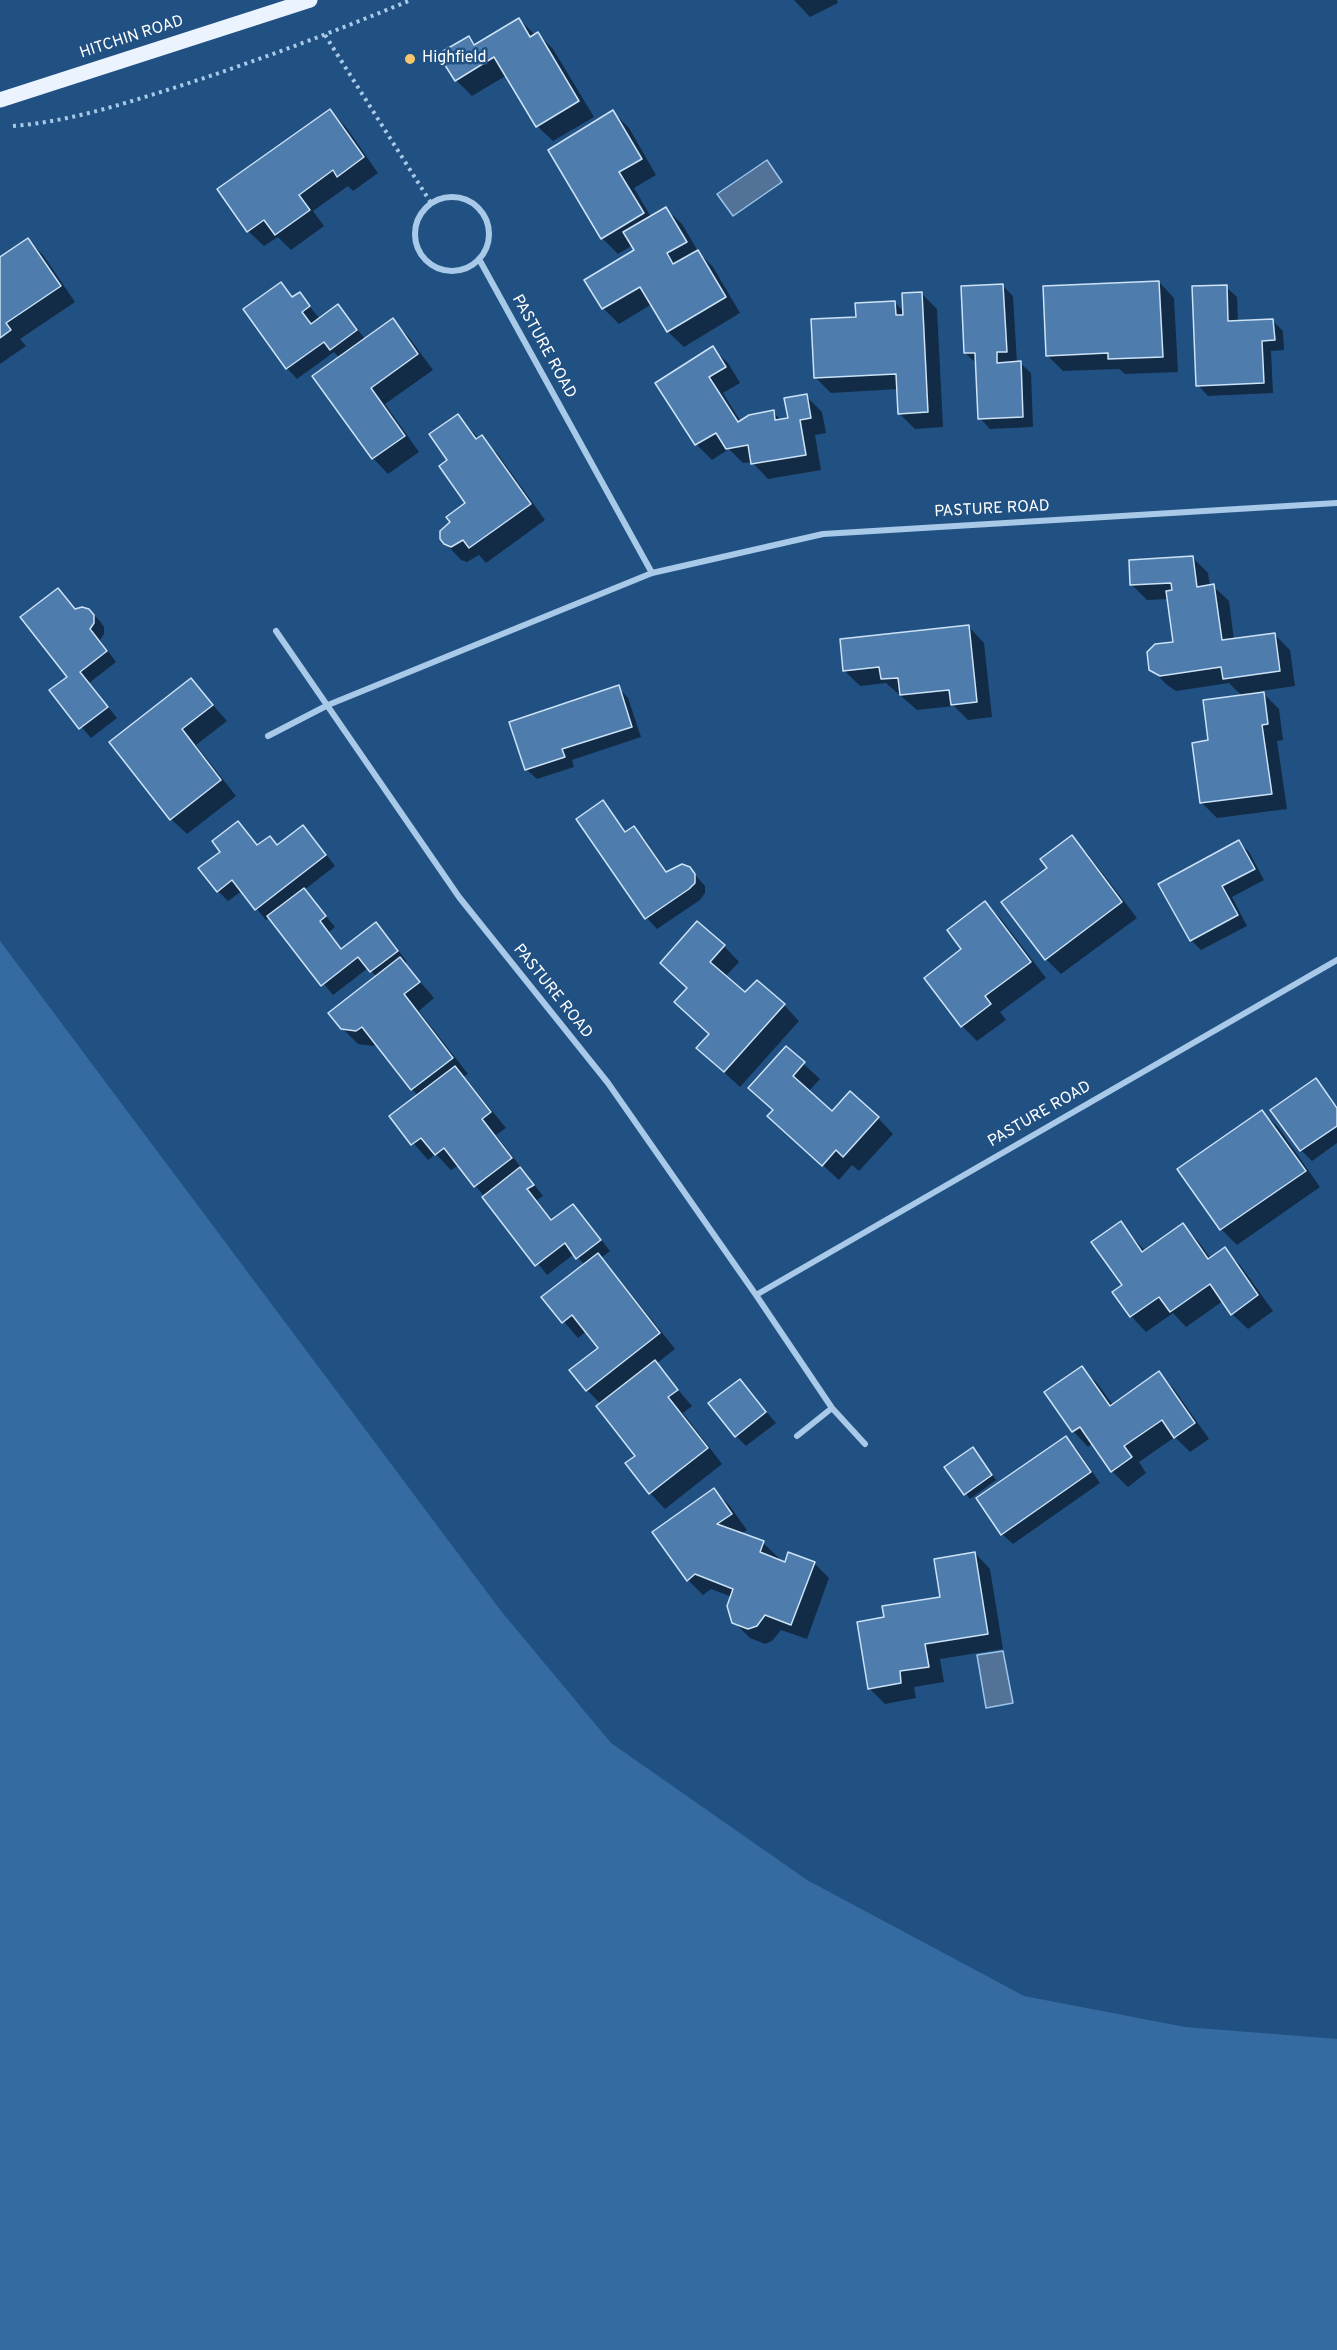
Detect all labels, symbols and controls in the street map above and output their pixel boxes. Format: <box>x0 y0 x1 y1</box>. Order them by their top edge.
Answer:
street label: HITCHIN ROAD <box>78 12 186 64</box>
place label: Highfield <box>422 49 486 69</box>
marker: Highfield <box>403 52 417 66</box>
street label: PASTURE ROAD <box>507 292 579 402</box>
street label: PASTURE ROAD <box>934 497 1050 523</box>
street label: PASTURE ROAD <box>508 941 596 1043</box>
street label: PASTURE ROAD <box>985 1078 1095 1152</box>

